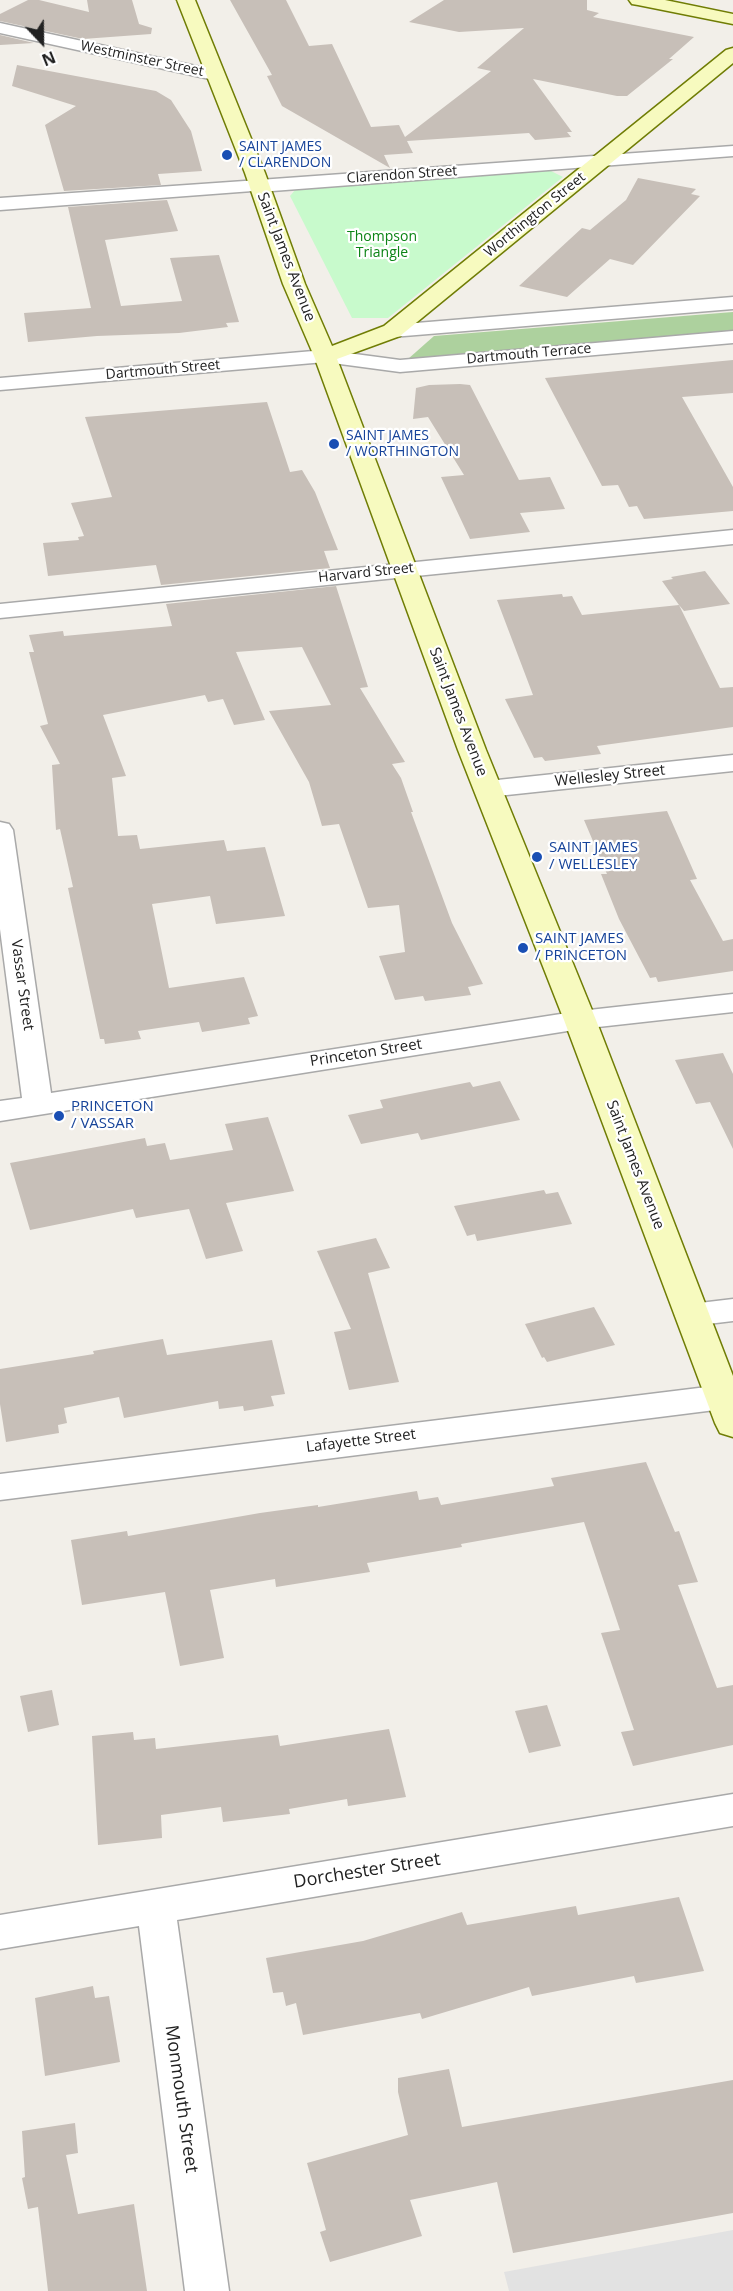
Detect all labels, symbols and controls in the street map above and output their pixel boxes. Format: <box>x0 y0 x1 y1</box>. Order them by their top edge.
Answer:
north arrow <box>12 12 72 72</box>
street label: Westminster Street <box>79 38 205 80</box>
text: N <box>39 46 59 71</box>
place label: SAINT JAMES / CLARENDON <box>239 139 331 172</box>
marker: SAINT JAMES / CLARENDON <box>220 148 234 162</box>
street label: Clarendon Street <box>346 163 458 187</box>
street label: Worthington Street <box>481 169 589 261</box>
street label: Saint James Avenue <box>253 190 319 324</box>
park label: Thompson Triangle <box>347 229 417 262</box>
street label: Dartmouth Terrace <box>466 340 592 368</box>
street label: Dartmouth Street <box>105 357 221 383</box>
place label: SAINT JAMES / WORTHINGTON <box>346 428 459 460</box>
marker: SAINT JAMES / WORTHINGTON <box>327 437 341 451</box>
street label: Harvard Street <box>318 560 414 586</box>
street label: Saint James Avenue <box>425 645 491 779</box>
street label: Wellesley Street <box>554 761 666 791</box>
place label: SAINT JAMES / WELLESLEY <box>549 839 638 874</box>
marker: SAINT JAMES / WELLESLEY <box>530 850 544 864</box>
place label: SAINT JAMES / PRINCETON <box>535 930 627 965</box>
street label: Vassar Street <box>7 938 37 1032</box>
marker: SAINT JAMES / PRINCETON <box>516 941 530 955</box>
street label: Princeton Street <box>309 1035 423 1071</box>
place label: PRINCETON / VASSAR <box>71 1098 154 1133</box>
street label: Saint James Avenue <box>602 1098 668 1232</box>
marker: PRINCETON / VASSAR <box>52 1109 66 1123</box>
street label: Lafayette Street <box>305 1425 417 1457</box>
street label: Dorchester Street <box>292 1849 442 1893</box>
street label: Monmouth Street <box>160 2024 202 2174</box>

